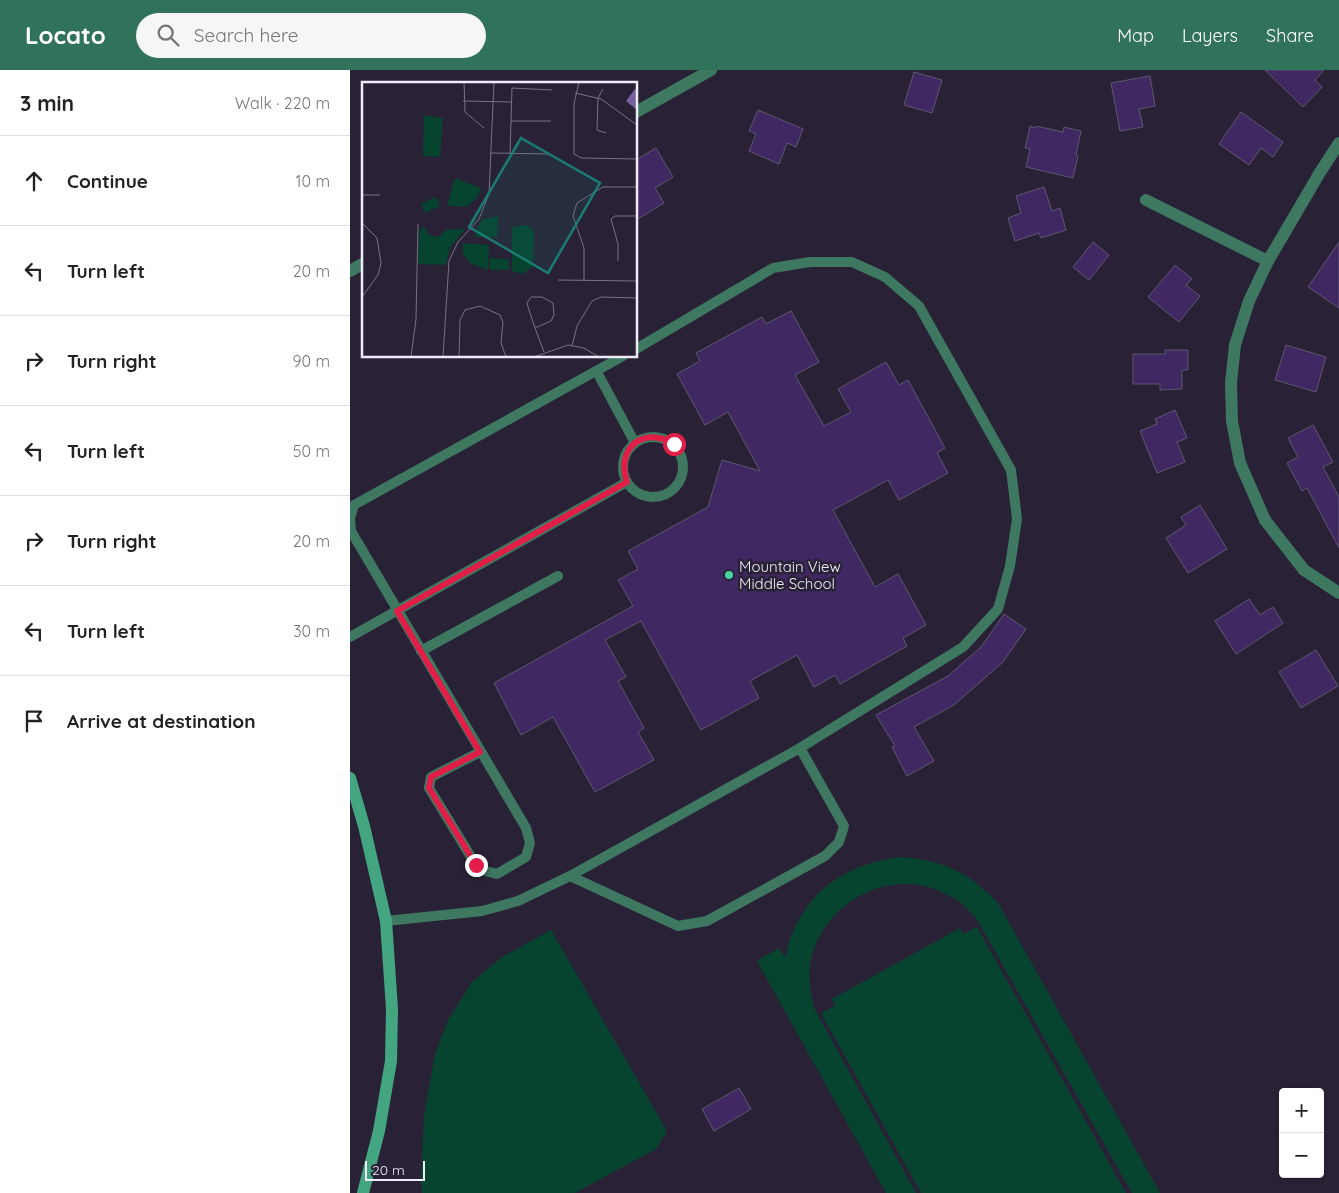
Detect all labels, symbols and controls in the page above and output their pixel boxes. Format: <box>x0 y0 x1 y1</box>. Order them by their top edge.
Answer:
search box <box>136 13 486 58</box>
text: Locato <box>25 20 106 50</box>
icon: search <box>154 21 182 49</box>
text: Search here <box>194 23 299 47</box>
text: Map <box>1117 24 1154 47</box>
text: Layers <box>1182 24 1238 47</box>
text: Share <box>1266 24 1314 47</box>
inset map <box>362 82 638 358</box>
text: 3 min <box>20 90 74 116</box>
text: Walk · 220 m <box>235 93 330 113</box>
icon: ahead <box>20 167 48 195</box>
text: Continue <box>67 169 148 193</box>
text: 10 m <box>296 171 330 191</box>
icon: left <box>20 257 48 285</box>
text: Turn left <box>67 259 145 283</box>
text: 20 m <box>293 261 330 281</box>
icon: right <box>20 347 48 375</box>
text: Turn right <box>67 349 156 373</box>
text: 90 m <box>293 351 330 371</box>
route start <box>663 433 686 456</box>
icon: left <box>20 437 48 465</box>
text: Turn left <box>67 439 145 463</box>
text: 50 m <box>293 441 330 461</box>
icon: right <box>20 527 48 555</box>
text: Turn right <box>67 529 156 553</box>
text: 20 m <box>293 531 330 551</box>
place label: Mountain View Middle School <box>739 557 841 593</box>
marker: Mountain View Middle School <box>723 569 735 581</box>
icon: left <box>20 617 48 645</box>
text: Turn left <box>67 619 145 643</box>
text: 30 m <box>293 621 330 641</box>
icon: arrive <box>20 707 48 735</box>
text: Arrive at destination <box>67 709 256 733</box>
route end <box>465 854 488 877</box>
map controls <box>1279 1088 1324 1178</box>
button: + <box>1279 1088 1324 1133</box>
button: − <box>1279 1133 1324 1178</box>
scale bar <box>365 1158 425 1181</box>
text: 20 m <box>372 1161 405 1179</box>

